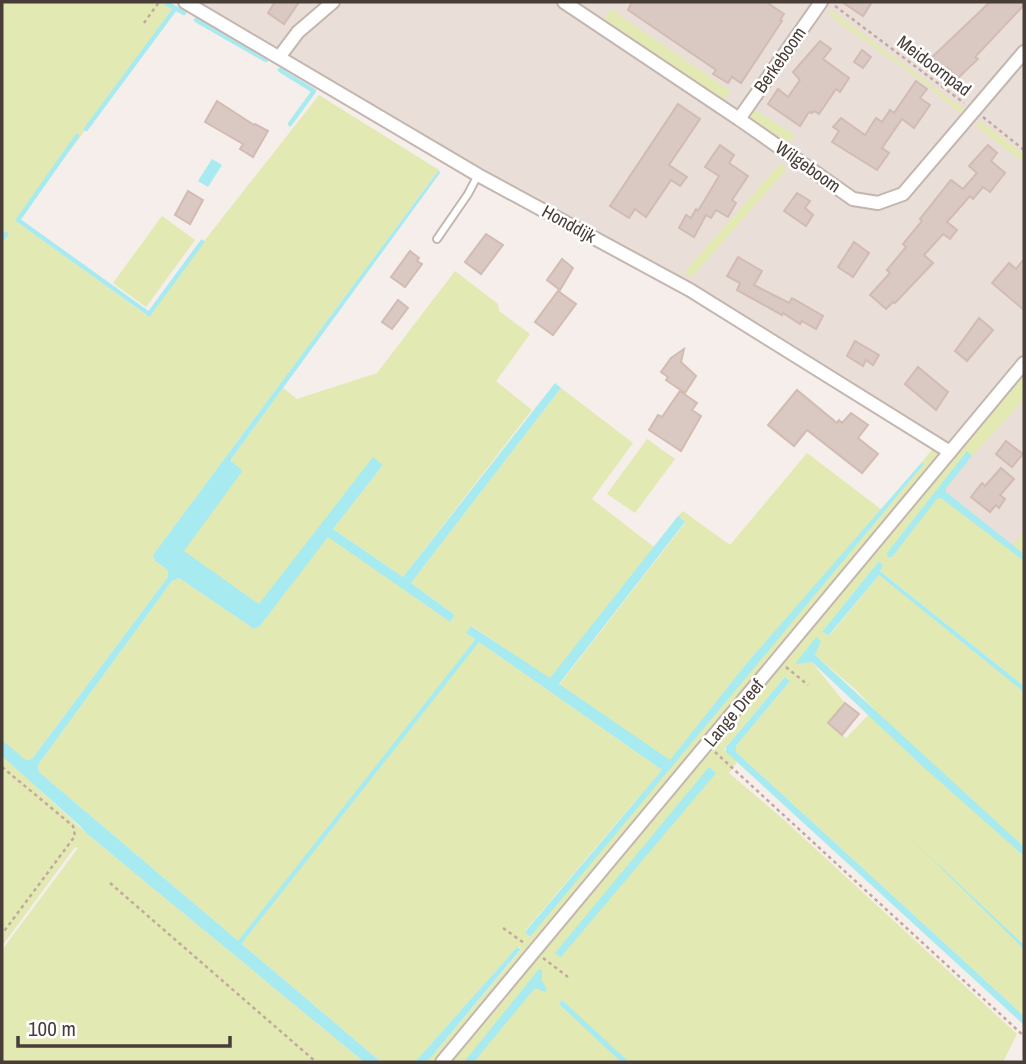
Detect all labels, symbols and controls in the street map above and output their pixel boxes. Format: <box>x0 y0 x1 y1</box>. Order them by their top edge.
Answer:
street label: Berkeboom <box>748 22 811 98</box>
street label: Meidoornpad <box>892 29 977 102</box>
street label: Wilgeboom <box>771 135 846 198</box>
street label: Honddijk <box>538 199 601 249</box>
street label: Lange Dreef <box>698 673 770 752</box>
scale bar <box>18 1004 229 1048</box>
text: 100 m <box>28 1014 76 1043</box>

